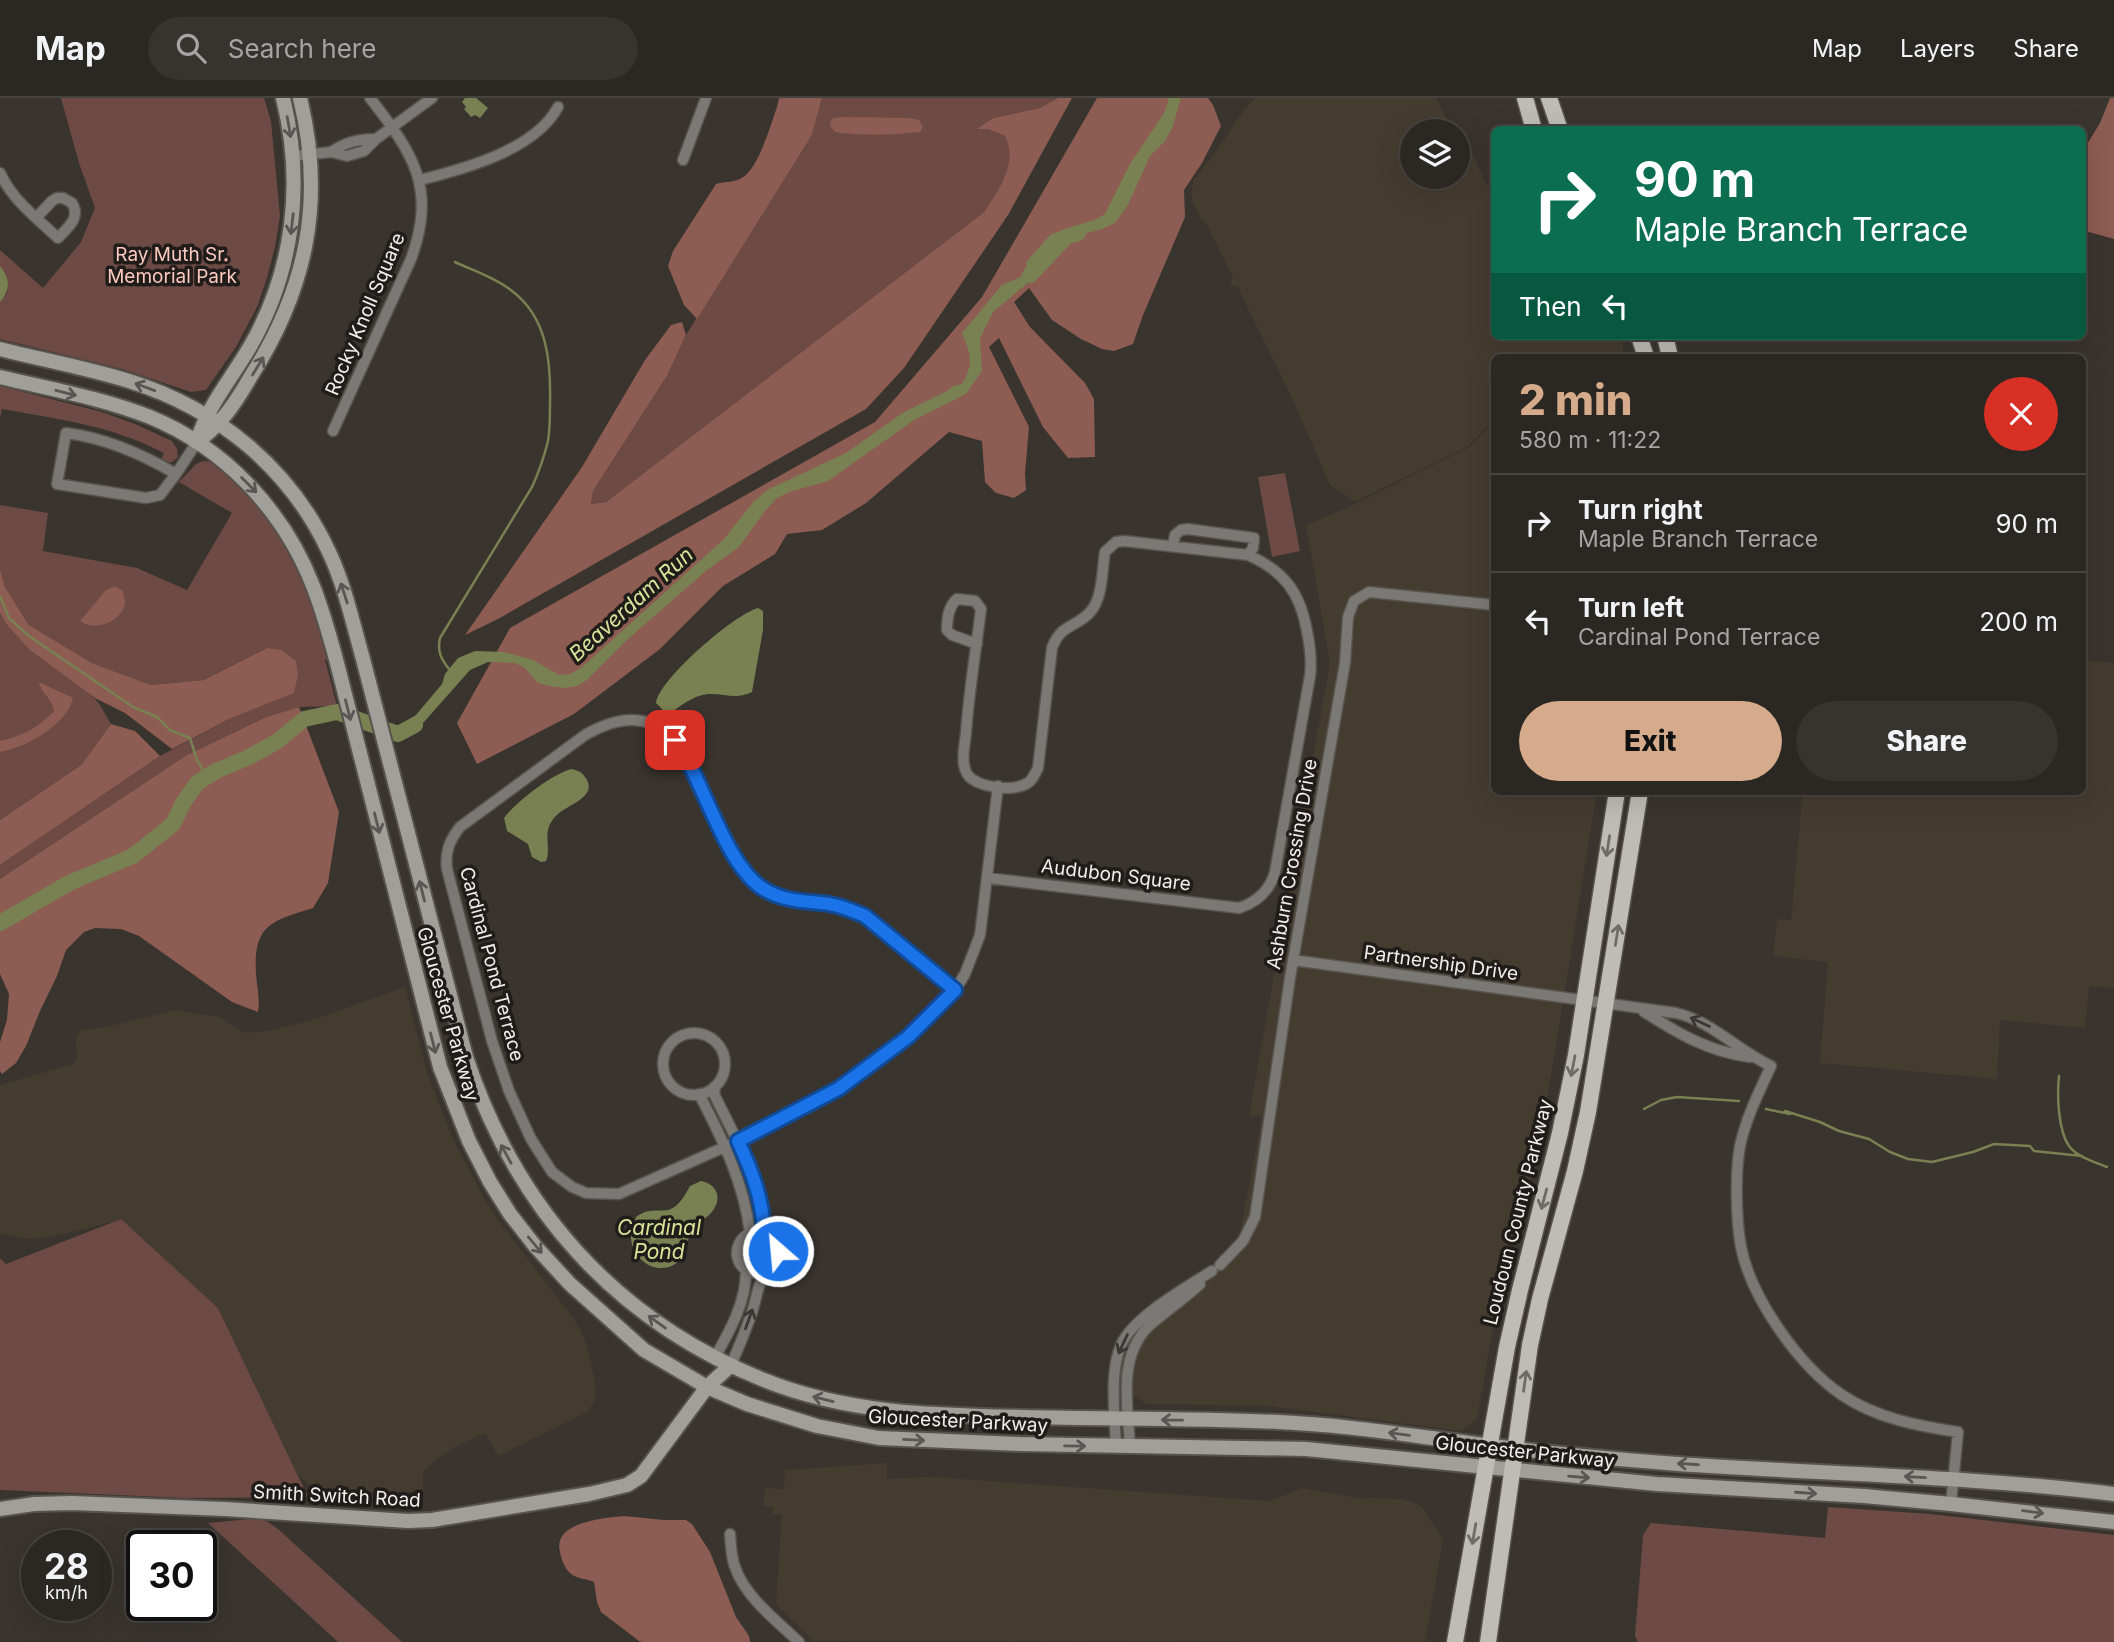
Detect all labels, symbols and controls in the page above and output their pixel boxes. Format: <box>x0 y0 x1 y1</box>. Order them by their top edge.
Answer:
search box <box>148 17 638 80</box>
text: Map <box>35 28 106 68</box>
icon: search <box>172 29 210 67</box>
text: Search here <box>228 33 376 64</box>
text: Map <box>1812 34 1862 63</box>
text: Layers <box>1900 34 1975 63</box>
text: Share <box>2013 34 2079 63</box>
one-way arrow <box>283 115 296 138</box>
map controls <box>1400 119 1470 189</box>
button: layers <box>1400 119 1470 189</box>
text: 90 m <box>1634 150 1755 209</box>
icon: right <box>1519 154 1610 245</box>
text: Maple Branch Terrace <box>1634 210 1968 249</box>
one-way arrow <box>285 212 298 235</box>
street label: Rocky Knoll Square <box>320 229 410 399</box>
park label: Ray Muth Sr. Memorial Park <box>107 243 237 288</box>
icon: left <box>1596 287 1634 325</box>
text: Then <box>1519 291 1582 322</box>
one-way arrow <box>251 357 265 377</box>
text: 2 min <box>1519 374 1633 425</box>
button: close <box>1984 377 2058 451</box>
one-way arrow <box>134 380 156 392</box>
one-way arrow <box>54 387 77 400</box>
text: 580 m · 11:22 <box>1519 426 1661 454</box>
one-way arrow <box>241 477 258 494</box>
text: Turn right <box>1578 494 1703 525</box>
icon: right <box>1519 504 1557 542</box>
text: 90 m <box>1995 508 2058 539</box>
text: Maple Branch Terrace <box>1578 525 1818 553</box>
water label: Beaverdam Run <box>564 542 698 666</box>
one-way arrow <box>336 583 349 605</box>
text: Turn left <box>1578 592 1684 623</box>
icon: left <box>1519 602 1557 640</box>
text: 200 m <box>1979 606 2058 637</box>
text: Cardinal Pond Terrace <box>1578 623 1820 651</box>
one-way arrow <box>343 698 356 720</box>
button: Exit <box>1519 701 1782 781</box>
button: Share <box>1796 701 2058 781</box>
pin <box>645 710 705 770</box>
icon: arrive <box>656 721 694 759</box>
street label: Ashburn Crossing Drive <box>1262 757 1322 971</box>
one-way arrow <box>371 811 384 834</box>
one-way arrow <box>1601 834 1614 857</box>
street label: Audubon Square <box>1040 854 1192 896</box>
street label: Cardinal Pond Terrace <box>455 864 529 1064</box>
one-way arrow <box>415 880 428 903</box>
street label: Gloucester Parkway <box>412 924 484 1104</box>
one-way arrow <box>1611 924 1624 947</box>
street label: Partnership Drive <box>1362 941 1520 985</box>
one-way arrow <box>1690 1014 1711 1028</box>
one-way arrow <box>427 1031 441 1054</box>
one-way arrow <box>1566 1055 1580 1077</box>
street label: Loudoun County Parkway <box>1479 1096 1557 1327</box>
one-way arrow <box>499 1144 513 1164</box>
one-way arrow <box>1537 1187 1550 1210</box>
position arrow <box>741 1214 815 1288</box>
water label: Cardinal Pond <box>617 1215 702 1264</box>
one-way arrow <box>527 1235 542 1253</box>
one-way arrow <box>744 1308 757 1330</box>
one-way arrow <box>648 1315 667 1329</box>
one-way arrow <box>1116 1333 1129 1354</box>
one-way arrow <box>1519 1370 1532 1393</box>
one-way arrow <box>812 1392 835 1405</box>
street label: Gloucester Parkway <box>867 1405 1049 1437</box>
one-way arrow <box>1161 1413 1184 1426</box>
one-way arrow <box>1388 1427 1411 1440</box>
street label: Gloucester Parkway <box>1434 1431 1616 1473</box>
one-way arrow <box>902 1434 925 1447</box>
one-way arrow <box>1063 1439 1086 1452</box>
one-way arrow <box>1677 1457 1699 1470</box>
one-way arrow <box>1568 1470 1590 1483</box>
one-way arrow <box>1903 1470 1926 1483</box>
street label: Smith Switch Road <box>253 1480 421 1512</box>
one-way arrow <box>1794 1486 1817 1499</box>
one-way arrow <box>2021 1506 2044 1519</box>
one-way arrow <box>1467 1522 1480 1545</box>
speed limit sign: 30 <box>126 1530 217 1621</box>
text: 28 <box>44 1545 89 1587</box>
text: km/h <box>45 1582 88 1603</box>

